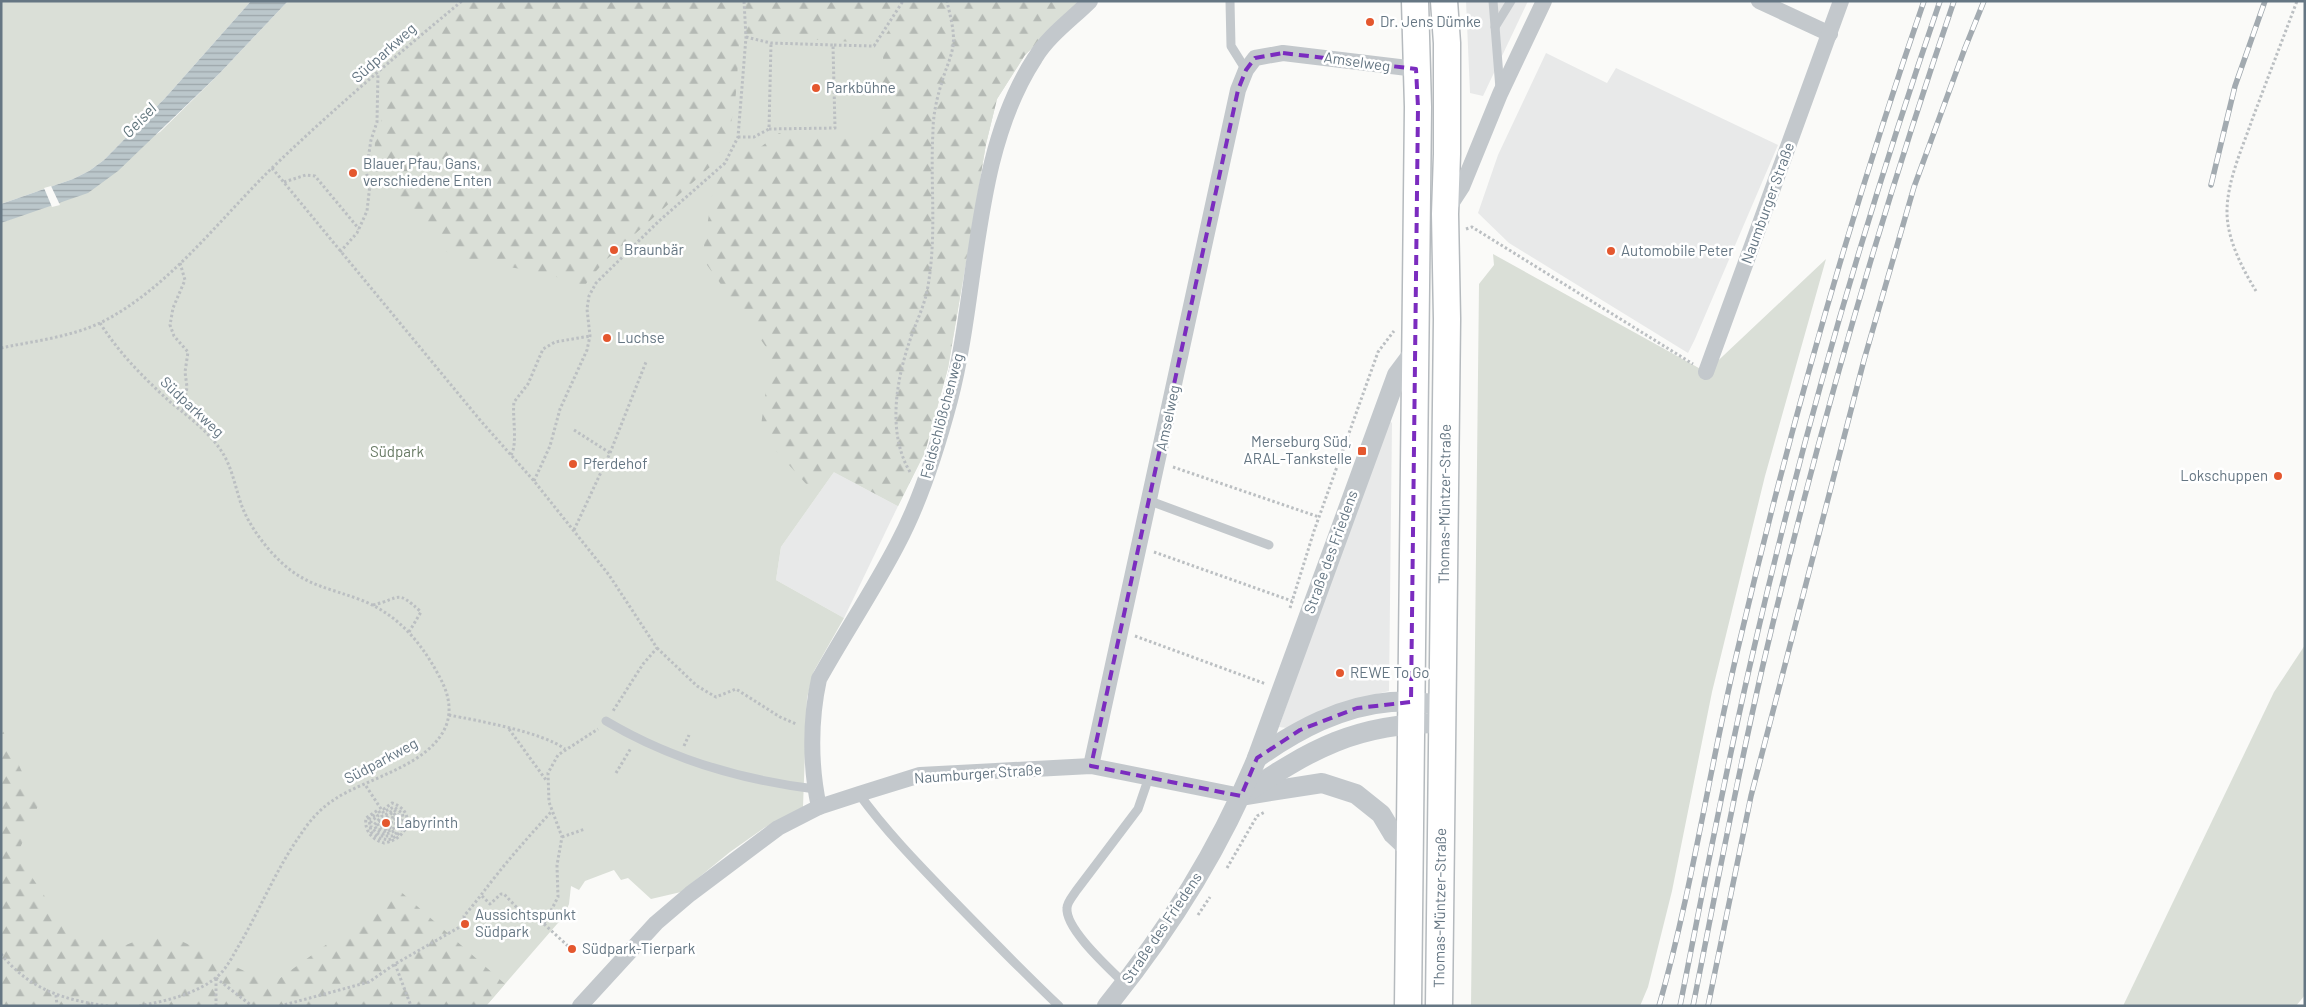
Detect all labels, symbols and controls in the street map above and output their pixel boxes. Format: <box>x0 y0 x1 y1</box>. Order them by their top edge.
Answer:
place label: Dr. Jens Dümke <box>1380 12 1481 30</box>
marker: Dr. Jens Dümke <box>1364 16 1376 28</box>
street label: Südparkweg <box>347 19 419 86</box>
street label: Amselweg <box>1323 47 1391 75</box>
place label: Parkbühne <box>826 78 896 96</box>
marker: Parkbühne <box>810 82 822 94</box>
water label: Geisel <box>118 98 160 141</box>
street label: Naumburger Straße <box>1737 139 1797 266</box>
place label: Blauer Pfau, Gans, verschiedene Enten <box>363 154 492 189</box>
marker: Blauer Pfau, Gans, verschiedene Enten <box>347 167 359 179</box>
place label: Braunbär <box>624 240 684 258</box>
place label: Automobile Peter <box>1621 241 1734 259</box>
marker: Braunbär <box>608 244 620 256</box>
marker: Automobile Peter <box>1605 245 1617 257</box>
place label: Luchse <box>617 328 665 346</box>
marker: Luchse <box>601 332 613 344</box>
street label: Feldschlößchenweg <box>916 351 966 480</box>
street label: Südparkweg <box>157 372 228 440</box>
street label: Amselweg <box>1151 383 1183 452</box>
street label: Thomas-Müntzer-Straße <box>1434 424 1454 584</box>
place label: Merseburg Süd, ARAL-Tankstelle <box>1244 432 1352 467</box>
park label: Südpark <box>370 442 424 460</box>
marker: Merseburg Süd, ARAL-Tankstelle <box>1356 445 1368 457</box>
place label: Pferdehof <box>583 454 648 472</box>
marker: Pferdehof <box>567 458 579 470</box>
place label: Lokschuppen <box>2180 466 2268 484</box>
marker: Lokschuppen <box>2272 470 2284 482</box>
street label: Straße des Friedens <box>1299 487 1361 616</box>
place label: REWE To Go <box>1350 663 1430 681</box>
marker: REWE To Go <box>1334 667 1346 679</box>
street label: Südparkweg <box>341 733 420 787</box>
street label: Naumburger Straße <box>914 760 1042 786</box>
place label: Labyrinth <box>396 813 458 831</box>
marker: Labyrinth <box>380 817 392 829</box>
street label: Thomas-Müntzer-Straße <box>1429 828 1449 988</box>
street label: Straße des Friedens <box>1117 869 1205 986</box>
place label: Aussichtspunkt Südpark <box>475 905 576 940</box>
marker: Aussichtspunkt Südpark <box>459 918 471 930</box>
place label: Südpark-Tierpark <box>582 939 696 957</box>
marker: Südpark-Tierpark <box>566 943 578 955</box>

